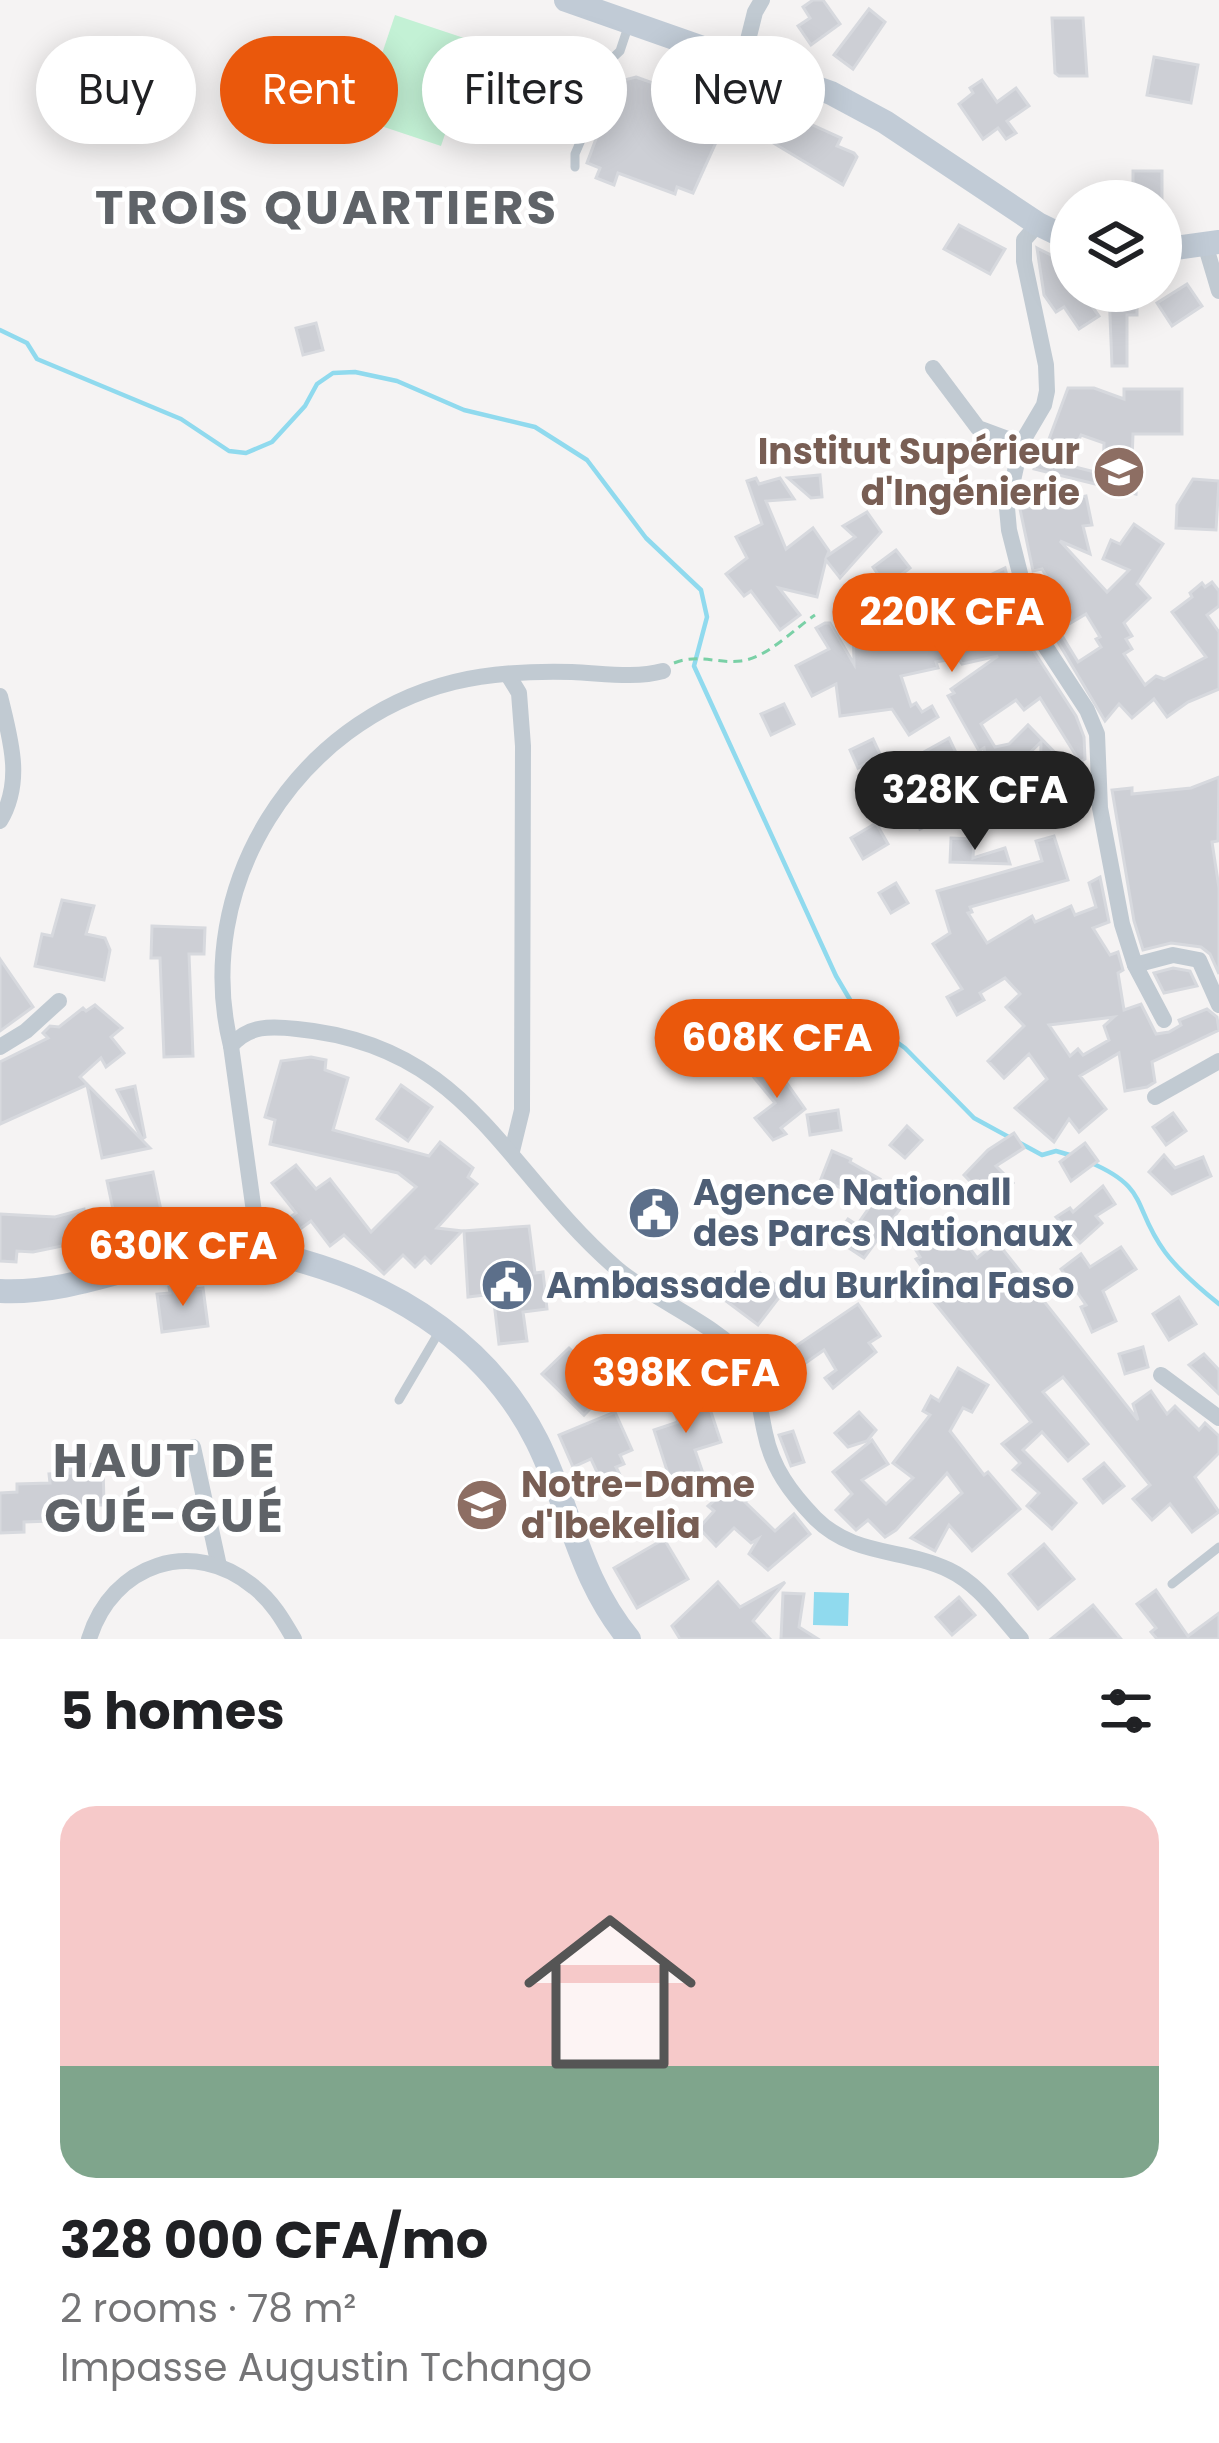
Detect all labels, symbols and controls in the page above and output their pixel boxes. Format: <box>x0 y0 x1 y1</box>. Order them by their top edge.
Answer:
chip: Buy <box>36 36 196 144</box>
chip: Rent <box>220 36 398 144</box>
chip: Filters <box>422 36 627 144</box>
chip: New <box>651 36 825 144</box>
district label: TROIS QUARTIERS <box>95 174 559 241</box>
map controls <box>1050 180 1182 312</box>
button: layers <box>1050 180 1182 312</box>
place label: Institut Supérieur d'Ingénierie <box>758 426 1080 518</box>
school or university icon: Institut Supérieur d'Ingénierie <box>1091 444 1147 500</box>
pin: 220K CFA <box>828 573 1076 675</box>
text: 220K CFA <box>859 584 1045 639</box>
pin: 328K CFA <box>851 751 1099 853</box>
text: 328K CFA <box>882 762 1068 817</box>
pin: 608K CFA <box>653 999 901 1101</box>
text: 608K CFA <box>682 1010 872 1065</box>
place label: Agence Nationall des Parcs Nationaux <box>693 1167 1074 1259</box>
public building icon: Agence Nationall des Parcs Nationaux <box>626 1185 682 1241</box>
pin: 630K CFA <box>59 1207 307 1309</box>
text: 630K CFA <box>88 1218 278 1273</box>
public building icon: Ambassade du Burkina Faso <box>479 1257 535 1313</box>
place label: Ambassade du Burkina Faso <box>546 1260 1075 1311</box>
pin: 398K CFA <box>562 1334 810 1436</box>
text: 398K CFA <box>592 1345 780 1400</box>
district label: HAUT DE GUÉ-GUÉ <box>44 1427 286 1549</box>
place label: Notre-Dame d'Ibekelia <box>521 1459 755 1551</box>
school or university icon: Notre-Dame d'Ibekelia <box>454 1477 510 1533</box>
text: 5 homes <box>60 1675 285 1747</box>
icon: filters <box>1093 1678 1159 1744</box>
icon: home <box>502 1884 718 2100</box>
text: 328 000 CFA/mo <box>60 2204 488 2276</box>
text: 2 rooms · 78 m² <box>60 2281 356 2336</box>
text: Impasse Augustin Tchango <box>60 2340 592 2395</box>

